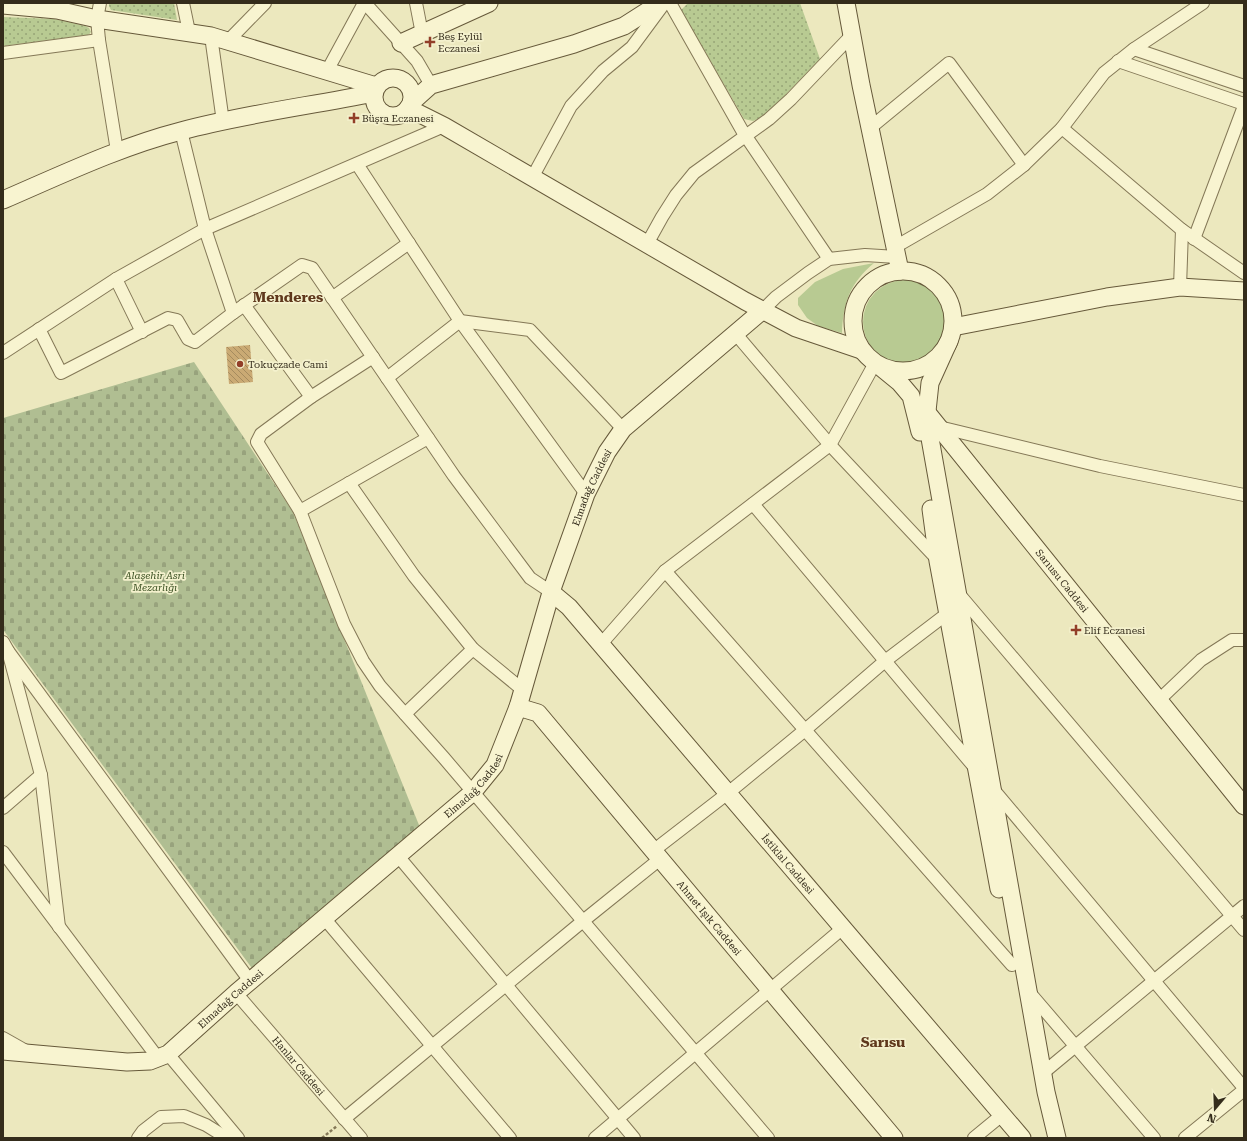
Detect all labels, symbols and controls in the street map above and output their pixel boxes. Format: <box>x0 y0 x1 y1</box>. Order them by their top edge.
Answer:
place label: Beş Eylül Eczanesi <box>438 31 482 54</box>
marker: Beş Eylül Eczanesi <box>425 37 435 47</box>
marker: Büşra Eczanesi <box>349 113 359 123</box>
place label: Büşra Eczanesi <box>362 113 434 124</box>
district label: Menderes <box>253 289 323 305</box>
marker: Tokuçzade Cami <box>235 359 245 369</box>
place label: Tokuçzade Cami <box>248 359 328 370</box>
street label: Elmadağ Caddesi <box>570 447 613 527</box>
street label: Sarıusu Caddesi <box>1033 547 1091 615</box>
park label: Alaşehir Asri Mezarlığı <box>124 570 185 593</box>
marker: Elif Eczanesi <box>1071 625 1081 635</box>
place label: Elif Eczanesi <box>1084 625 1145 636</box>
street label: Elmadağ Caddesi <box>442 752 505 820</box>
street label: İstiklal Caddesi <box>759 832 816 896</box>
street label: Ahmet Işık Caddesi <box>675 879 743 958</box>
street label: Elmadağ Caddesi <box>196 968 265 1031</box>
street label: Hanlar Caddesi <box>270 1034 327 1098</box>
district label: Sarısu <box>861 1034 905 1050</box>
north arrow <box>1195 1089 1235 1129</box>
text: N <box>1205 1110 1218 1126</box>

